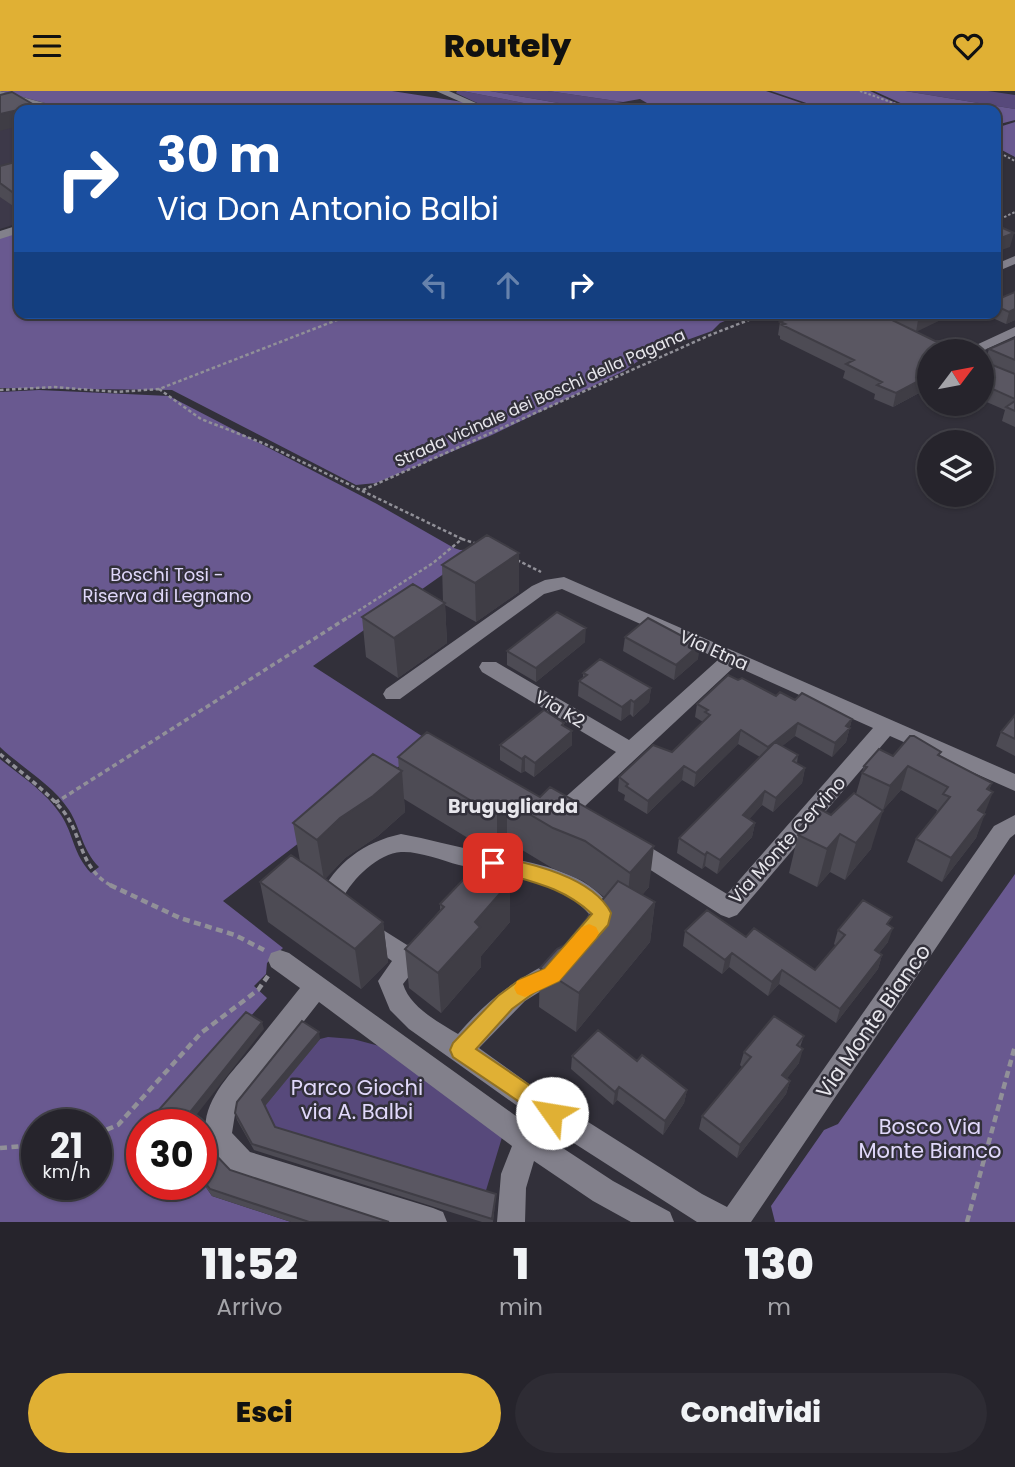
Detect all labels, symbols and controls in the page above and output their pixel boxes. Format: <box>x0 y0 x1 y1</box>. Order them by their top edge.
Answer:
text: Routely <box>444 23 571 68</box>
icon: menu <box>28 27 66 65</box>
icon: heart <box>949 27 987 65</box>
text: 30 m <box>157 121 281 189</box>
icon: right <box>42 133 133 224</box>
text: Via Don Antonio Balbi <box>157 186 499 231</box>
icon: left <box>416 266 454 304</box>
icon: ahead <box>489 266 527 304</box>
icon: right <box>562 266 600 304</box>
street label: Strada vicinale dei Boschi della Pagana <box>391 323 689 473</box>
north arrow <box>917 339 994 417</box>
map controls <box>917 339 994 507</box>
button: layers <box>917 430 994 507</box>
park label: Boschi Tosi - Riserva di Legnano <box>83 562 251 608</box>
street label: Via Etna <box>676 624 752 676</box>
street label: Via K2 <box>530 684 590 734</box>
street label: Via Monte Cervino <box>723 771 851 909</box>
district label: Brugugliarda <box>448 793 578 820</box>
pin <box>463 833 523 893</box>
icon: arrive <box>474 844 512 882</box>
street label: Via Monte Bianco <box>809 938 937 1104</box>
park label: Parco Giochi via A. Balbi <box>291 1073 423 1126</box>
position arrow <box>515 1076 589 1150</box>
speed limit sign: 30 <box>126 1109 217 1200</box>
park label: Bosco Via Monte Bianco <box>858 1112 1002 1165</box>
text: 21 <box>50 1121 83 1170</box>
text: km/h <box>43 1159 90 1184</box>
text: 11:52 <box>201 1235 298 1294</box>
text: 1 <box>513 1235 529 1294</box>
text: 130 <box>744 1235 814 1294</box>
text: Arrivo <box>217 1291 282 1323</box>
text: min <box>499 1291 543 1323</box>
text: m <box>767 1291 791 1323</box>
button: Esci <box>28 1373 501 1453</box>
button: Condividi <box>515 1373 987 1453</box>

